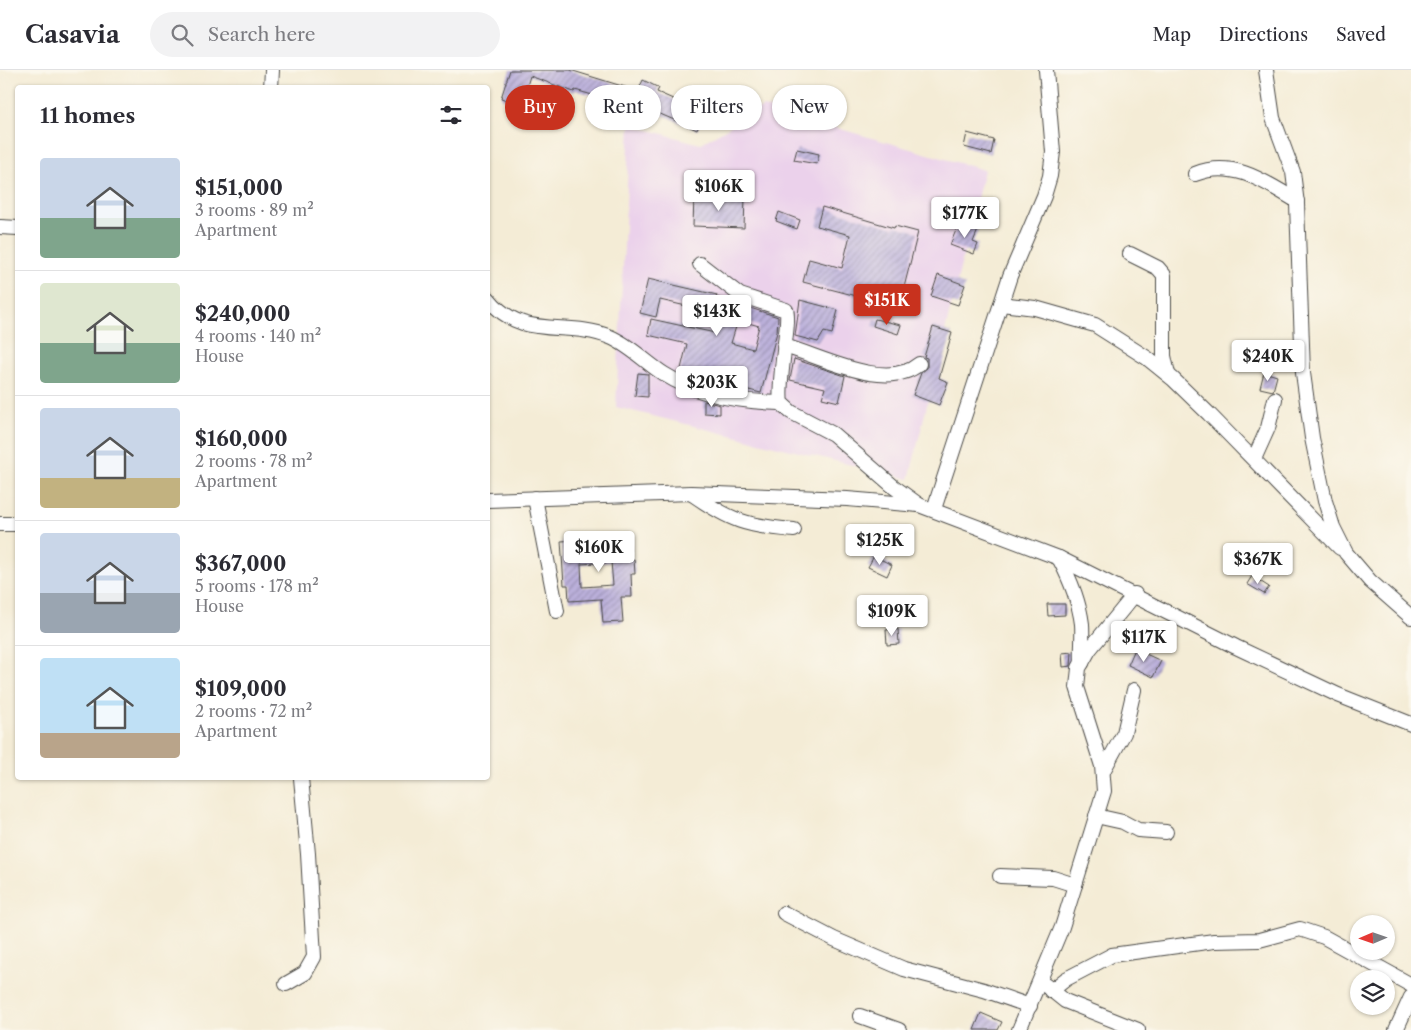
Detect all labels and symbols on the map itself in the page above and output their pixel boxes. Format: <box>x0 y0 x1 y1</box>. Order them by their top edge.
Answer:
pin: $106K <box>684 170 754 212</box>
pin: $177K <box>930 196 1000 239</box>
pin: $151K <box>852 284 922 326</box>
pin: $143K <box>682 294 752 337</box>
pin: $240K <box>1233 340 1303 382</box>
pin: $203K <box>677 366 747 408</box>
pin: $125K <box>845 524 915 566</box>
pin: $160K <box>564 530 634 573</box>
pin: $367K <box>1223 542 1293 585</box>
pin: $109K <box>857 594 927 637</box>
pin: $117K <box>1109 620 1179 663</box>
north arrow <box>1350 915 1395 960</box>

